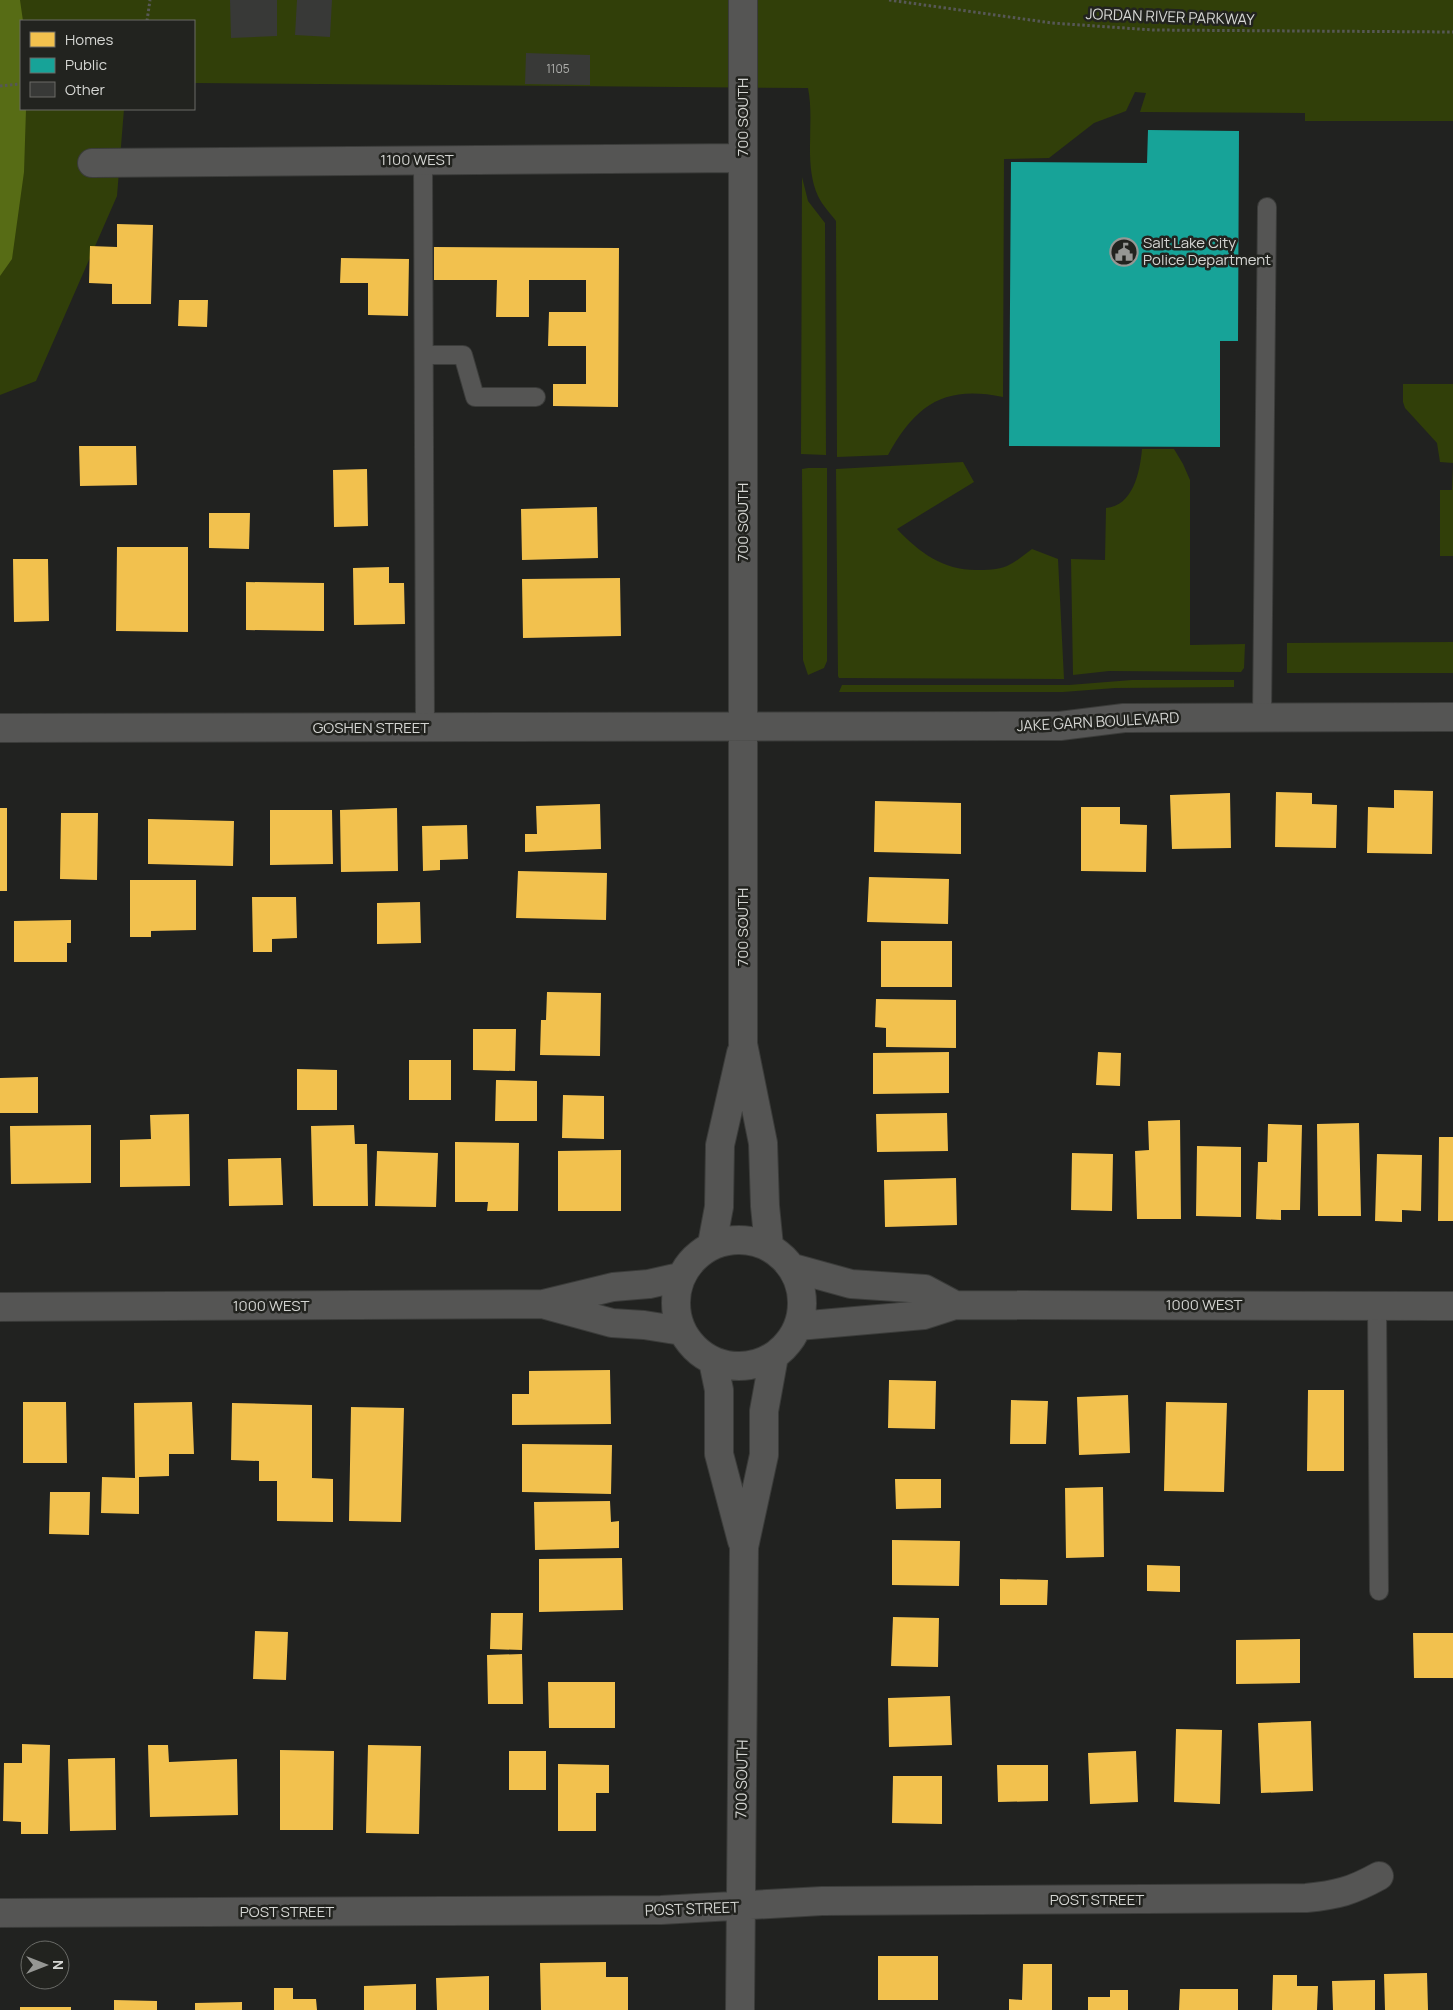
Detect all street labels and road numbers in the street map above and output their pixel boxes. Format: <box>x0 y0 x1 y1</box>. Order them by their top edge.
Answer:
street label: JORDAN RIVER PARKWAY <box>1085 3 1255 30</box>
street label: 700 SOUTH <box>732 78 753 156</box>
street label: 1100 WEST <box>380 149 454 170</box>
street label: 700 SOUTH <box>732 483 753 561</box>
street label: JAKE GARN BOULEVARD <box>1016 707 1180 736</box>
street label: GOSHEN STREET <box>313 717 429 738</box>
street label: 700 SOUTH <box>732 888 753 966</box>
street label: 1000 WEST <box>1166 1294 1242 1315</box>
street label: 1000 WEST <box>233 1295 309 1316</box>
street label: 700 SOUTH <box>730 1739 753 1819</box>
street label: POST STREET <box>1050 1889 1144 1910</box>
street label: POST STREET <box>644 1896 740 1921</box>
street label: POST STREET <box>240 1901 334 1922</box>

